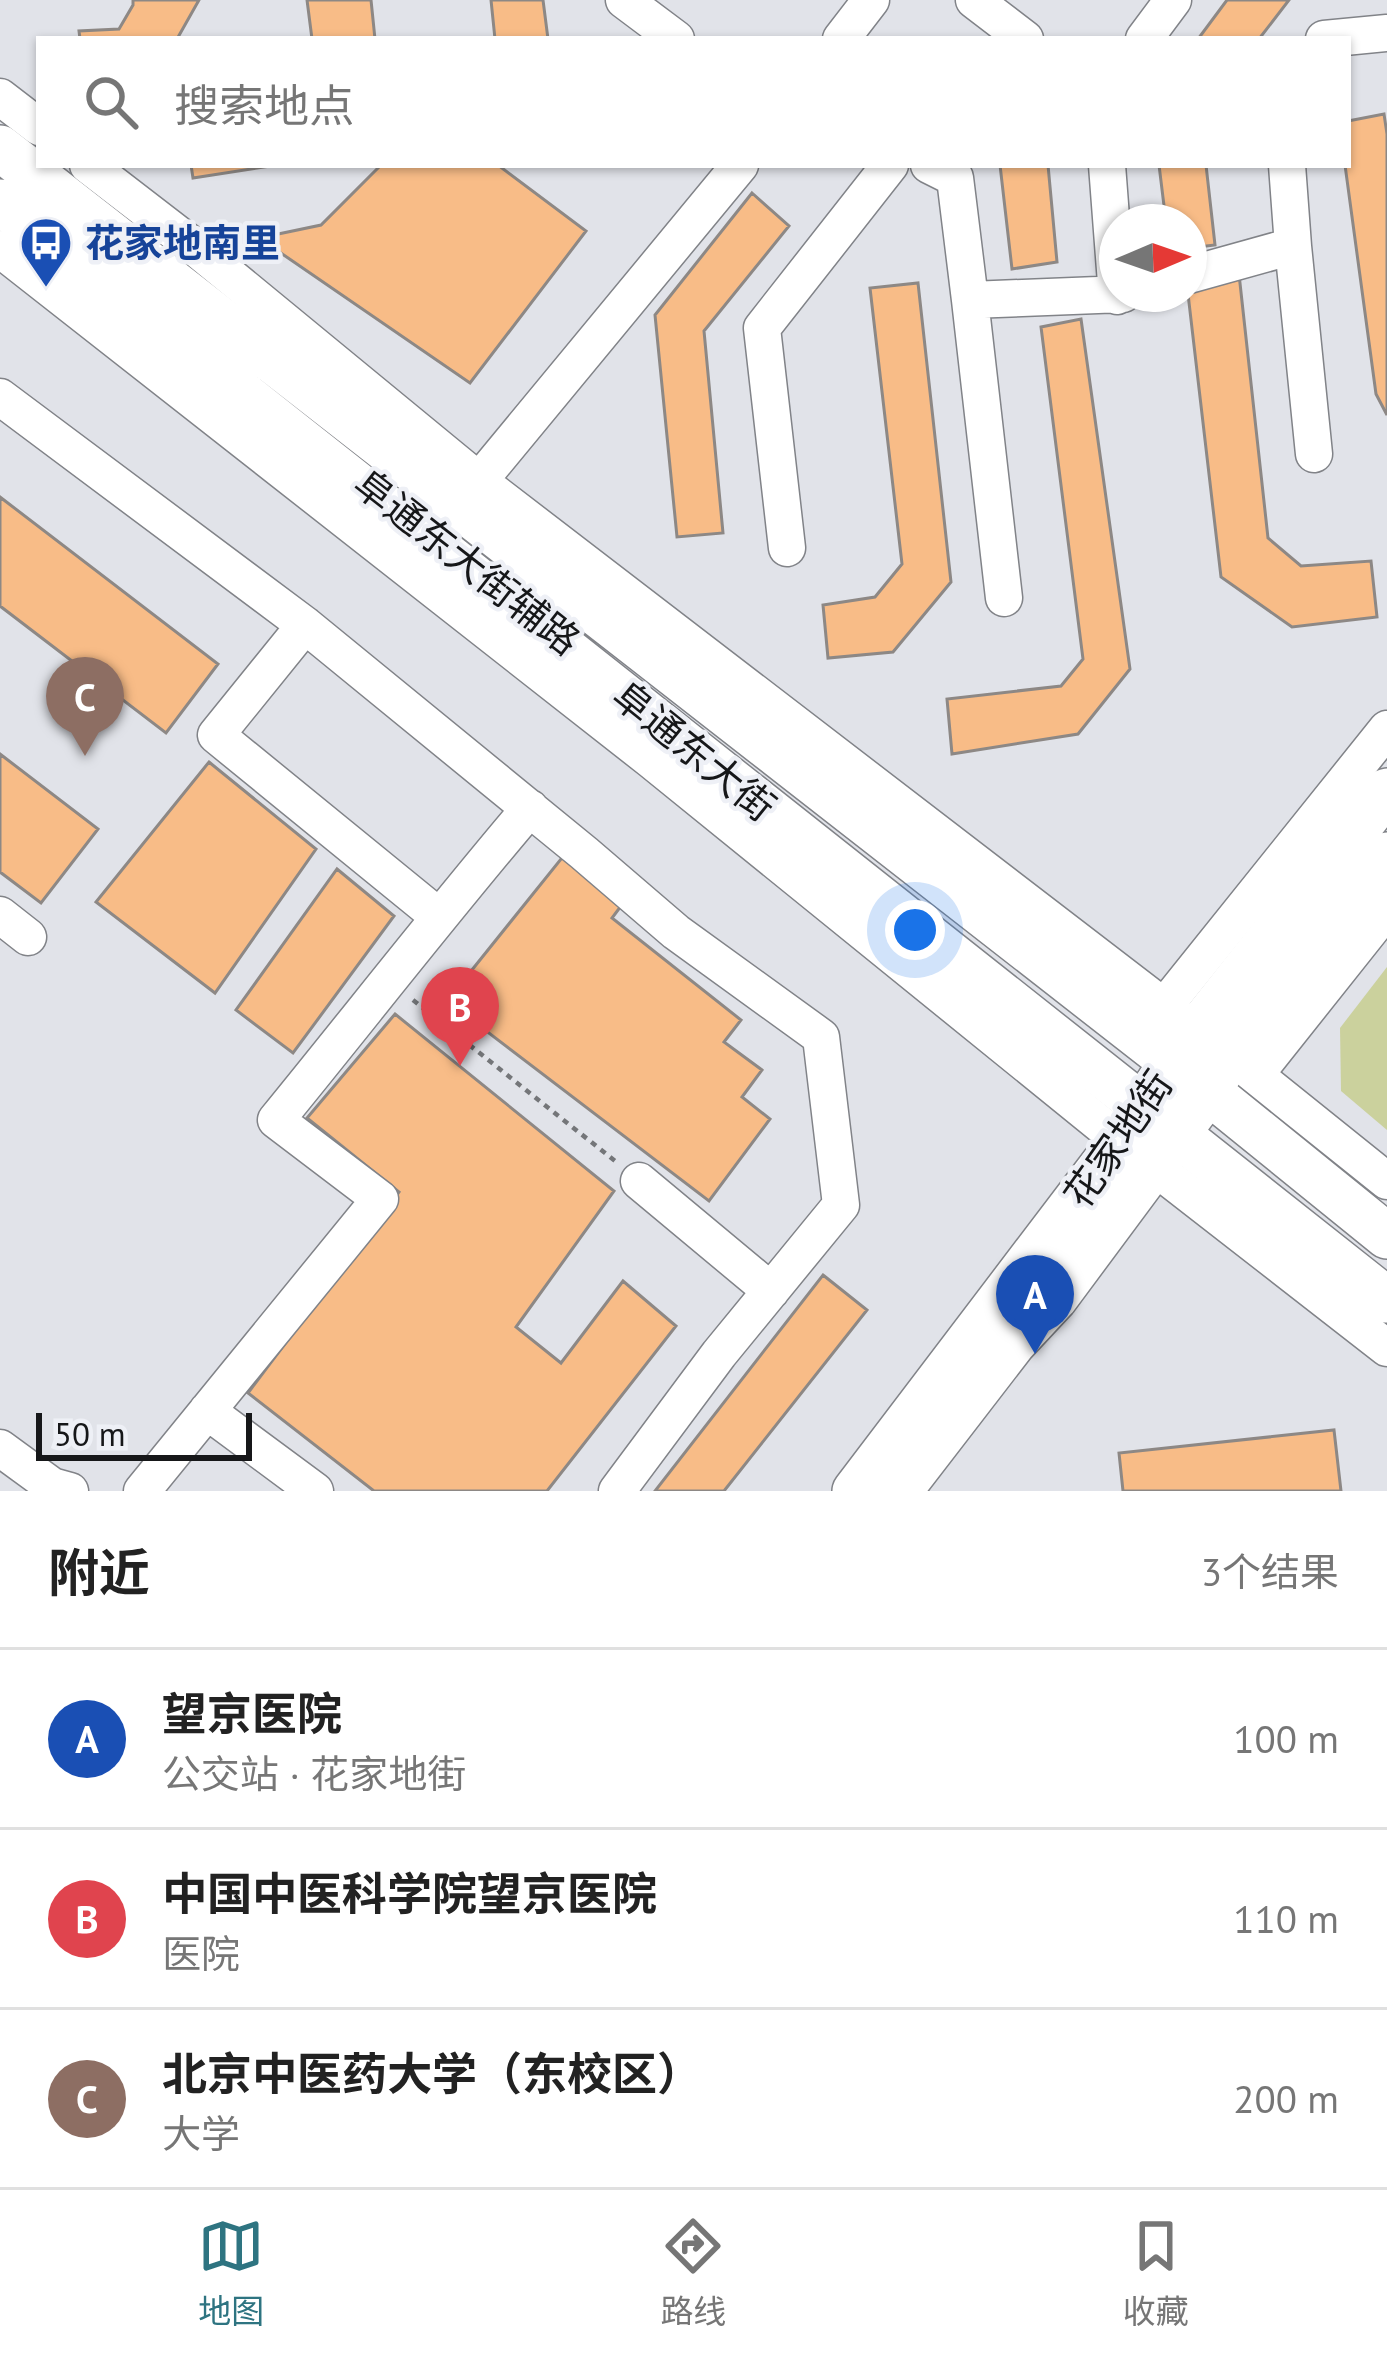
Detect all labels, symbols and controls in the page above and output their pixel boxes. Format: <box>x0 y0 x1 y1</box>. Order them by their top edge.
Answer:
search box <box>36 36 1351 168</box>
icon: search <box>78 69 144 135</box>
text: 搜索地点 <box>174 76 354 134</box>
north arrow <box>1099 204 1207 312</box>
bus stop icon: 花家地南里 <box>18 215 74 289</box>
place label: 花家地南里 <box>85 217 280 268</box>
street label: 阜通东大街辅路 <box>344 457 591 666</box>
pin: C <box>46 657 124 756</box>
street label: 阜通东大街 <box>602 669 786 832</box>
your location <box>885 900 945 960</box>
pin: B <box>421 967 499 1066</box>
street label: 花家地街 <box>1052 1060 1183 1217</box>
pin: A <box>996 1255 1074 1354</box>
scale bar <box>36 1407 252 1460</box>
text: 50 m <box>54 1412 126 1455</box>
text: 附近 <box>48 1539 150 1605</box>
text: 3个结果 <box>1201 1546 1339 1597</box>
text: 望京医院 <box>162 1684 342 1742</box>
text: A <box>75 1713 99 1764</box>
text: 100 m <box>1233 1713 1339 1764</box>
text: 公交站 · 花家地街 <box>162 1748 466 1799</box>
text: 中国中医科学院望京医院 <box>162 1864 657 1922</box>
text: B <box>75 1893 99 1944</box>
text: 110 m <box>1233 1893 1339 1944</box>
text: 医院 <box>162 1928 240 1979</box>
text: 北京中医药大学（东校区） <box>162 2044 702 2102</box>
text: C <box>76 2073 98 2124</box>
text: 200 m <box>1233 2073 1339 2124</box>
text: 大学 <box>162 2108 240 2159</box>
tab: 地图 <box>198 2213 264 2333</box>
tab: 路线 <box>660 2213 726 2333</box>
tab: 收藏 <box>1123 2213 1189 2333</box>

